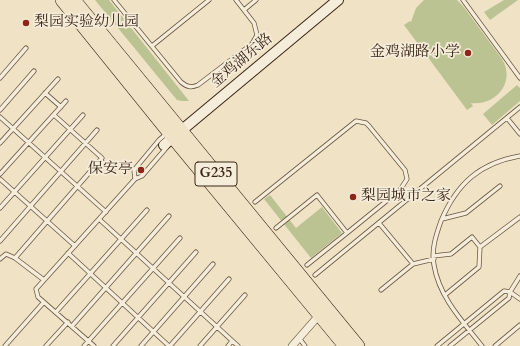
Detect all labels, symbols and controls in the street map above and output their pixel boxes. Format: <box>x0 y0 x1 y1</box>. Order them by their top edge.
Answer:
place label: 梨园实验幼儿园 <box>34 14 139 32</box>
marker: 梨园实验幼儿园 <box>21 18 31 28</box>
street label: 金鸡湖东路 <box>207 30 277 92</box>
place label: 金鸡湖路小学 <box>370 44 460 62</box>
marker: 金鸡湖路小学 <box>463 48 473 58</box>
place label: 保安亭 <box>88 161 133 179</box>
road number: G235 <box>195 162 237 186</box>
marker: 保安亭 <box>136 165 146 175</box>
place label: 梨园城市之家 <box>361 188 451 206</box>
marker: 梨园城市之家 <box>348 192 358 202</box>

